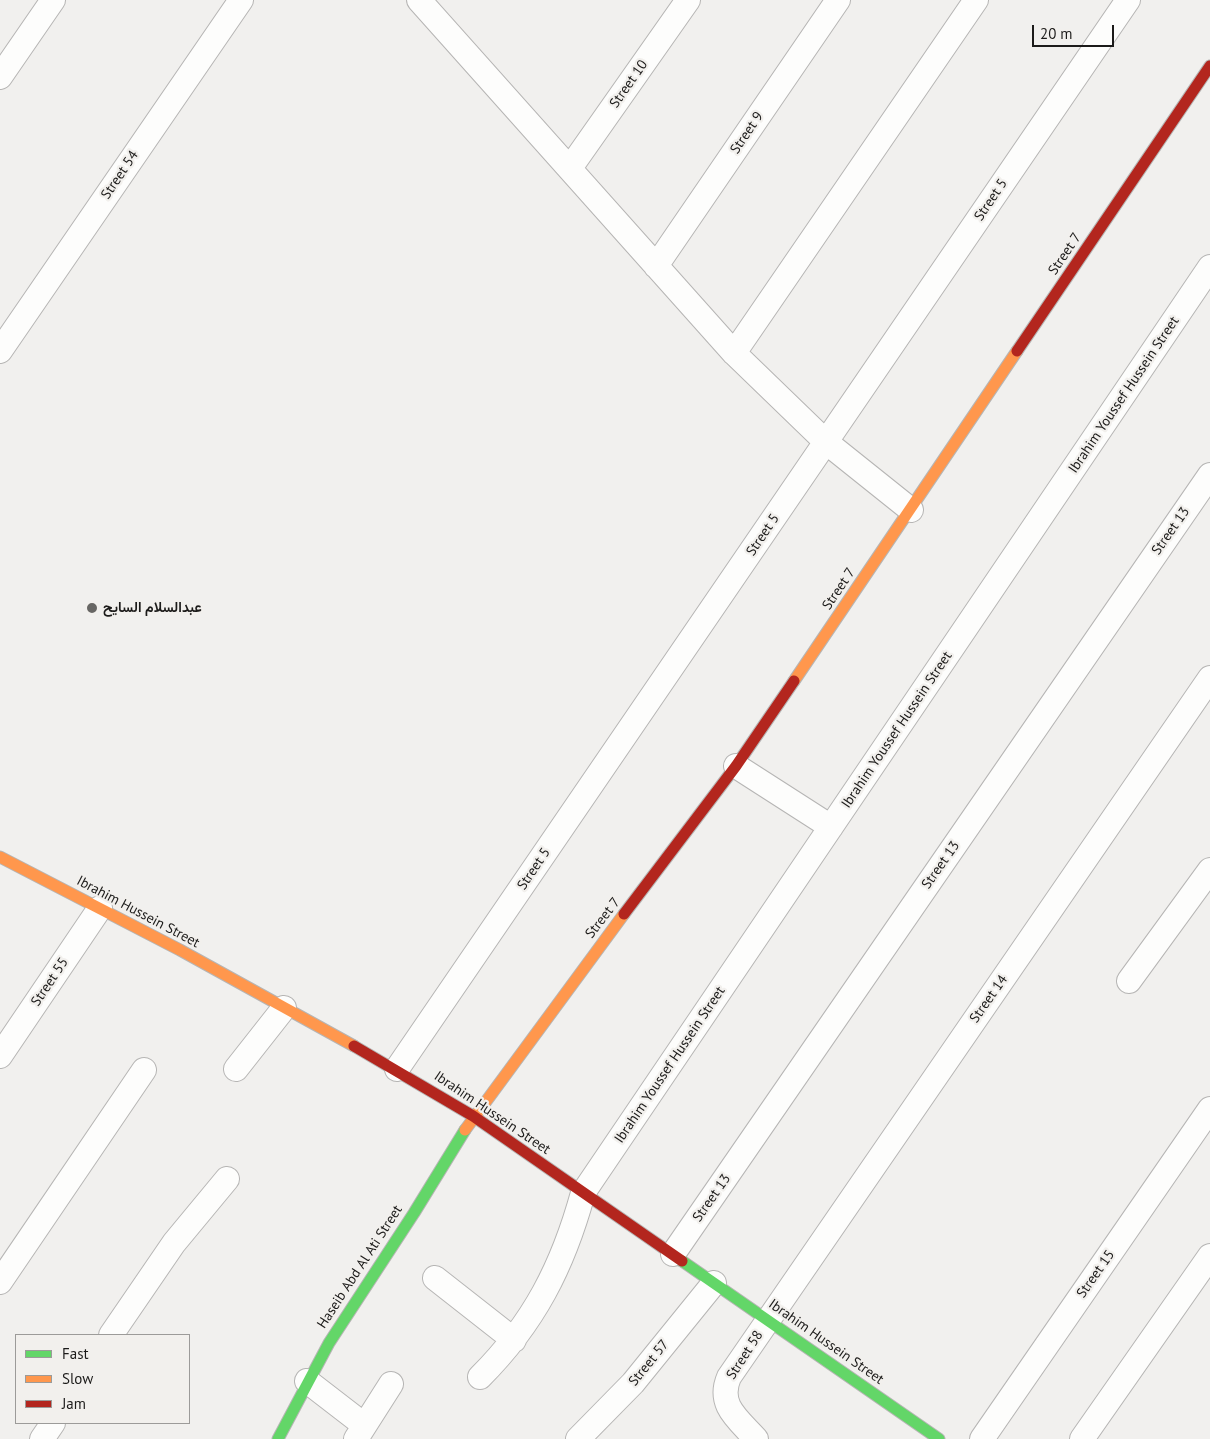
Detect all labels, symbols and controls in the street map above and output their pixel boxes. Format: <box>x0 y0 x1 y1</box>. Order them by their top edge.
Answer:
scale bar <box>1035 15 1118 47</box>
text: 20 m <box>1040 24 1073 43</box>
street label: Street 10 <box>606 57 652 111</box>
street label: Street 9 <box>727 109 767 157</box>
street label: Street 54 <box>98 148 142 202</box>
street label: Street 5 <box>971 176 1011 224</box>
street label: Street 7 <box>1045 230 1085 278</box>
street label: Ibrahim Youssef Hussein Street <box>1065 313 1183 477</box>
street label: Street 13 <box>1148 504 1194 558</box>
street label: Street 5 <box>743 511 783 559</box>
street label: Street 7 <box>819 565 859 613</box>
place label: عبدالسلام السايح <box>103 600 202 616</box>
marker: عبدالسلام السايح <box>85 601 99 615</box>
street label: Ibrahim Youssef Hussein Street <box>838 648 956 812</box>
street label: Street 13 <box>918 838 964 892</box>
street label: Street 5 <box>514 845 554 893</box>
street label: Ibrahim Hussein Street <box>74 873 202 951</box>
street label: Street 7 <box>582 894 624 942</box>
street label: Street 55 <box>28 955 72 1009</box>
street label: Street 14 <box>966 972 1012 1026</box>
street label: Ibrahim Youssef Hussein Street <box>611 983 729 1147</box>
street label: Ibrahim Hussein Street <box>431 1068 553 1158</box>
street label: Street 13 <box>689 1171 735 1225</box>
street label: Haseib Abd Al Ati Street <box>314 1202 406 1332</box>
street label: Street 15 <box>1073 1247 1119 1301</box>
street label: Ibrahim Hussein Street <box>765 1296 887 1388</box>
street label: Street 58 <box>723 1327 767 1383</box>
legend <box>15 1334 190 1424</box>
street label: Street 57 <box>625 1336 673 1390</box>
text: Fast <box>62 1344 89 1363</box>
text: Slow <box>62 1369 93 1388</box>
text: Jam <box>62 1394 86 1413</box>

